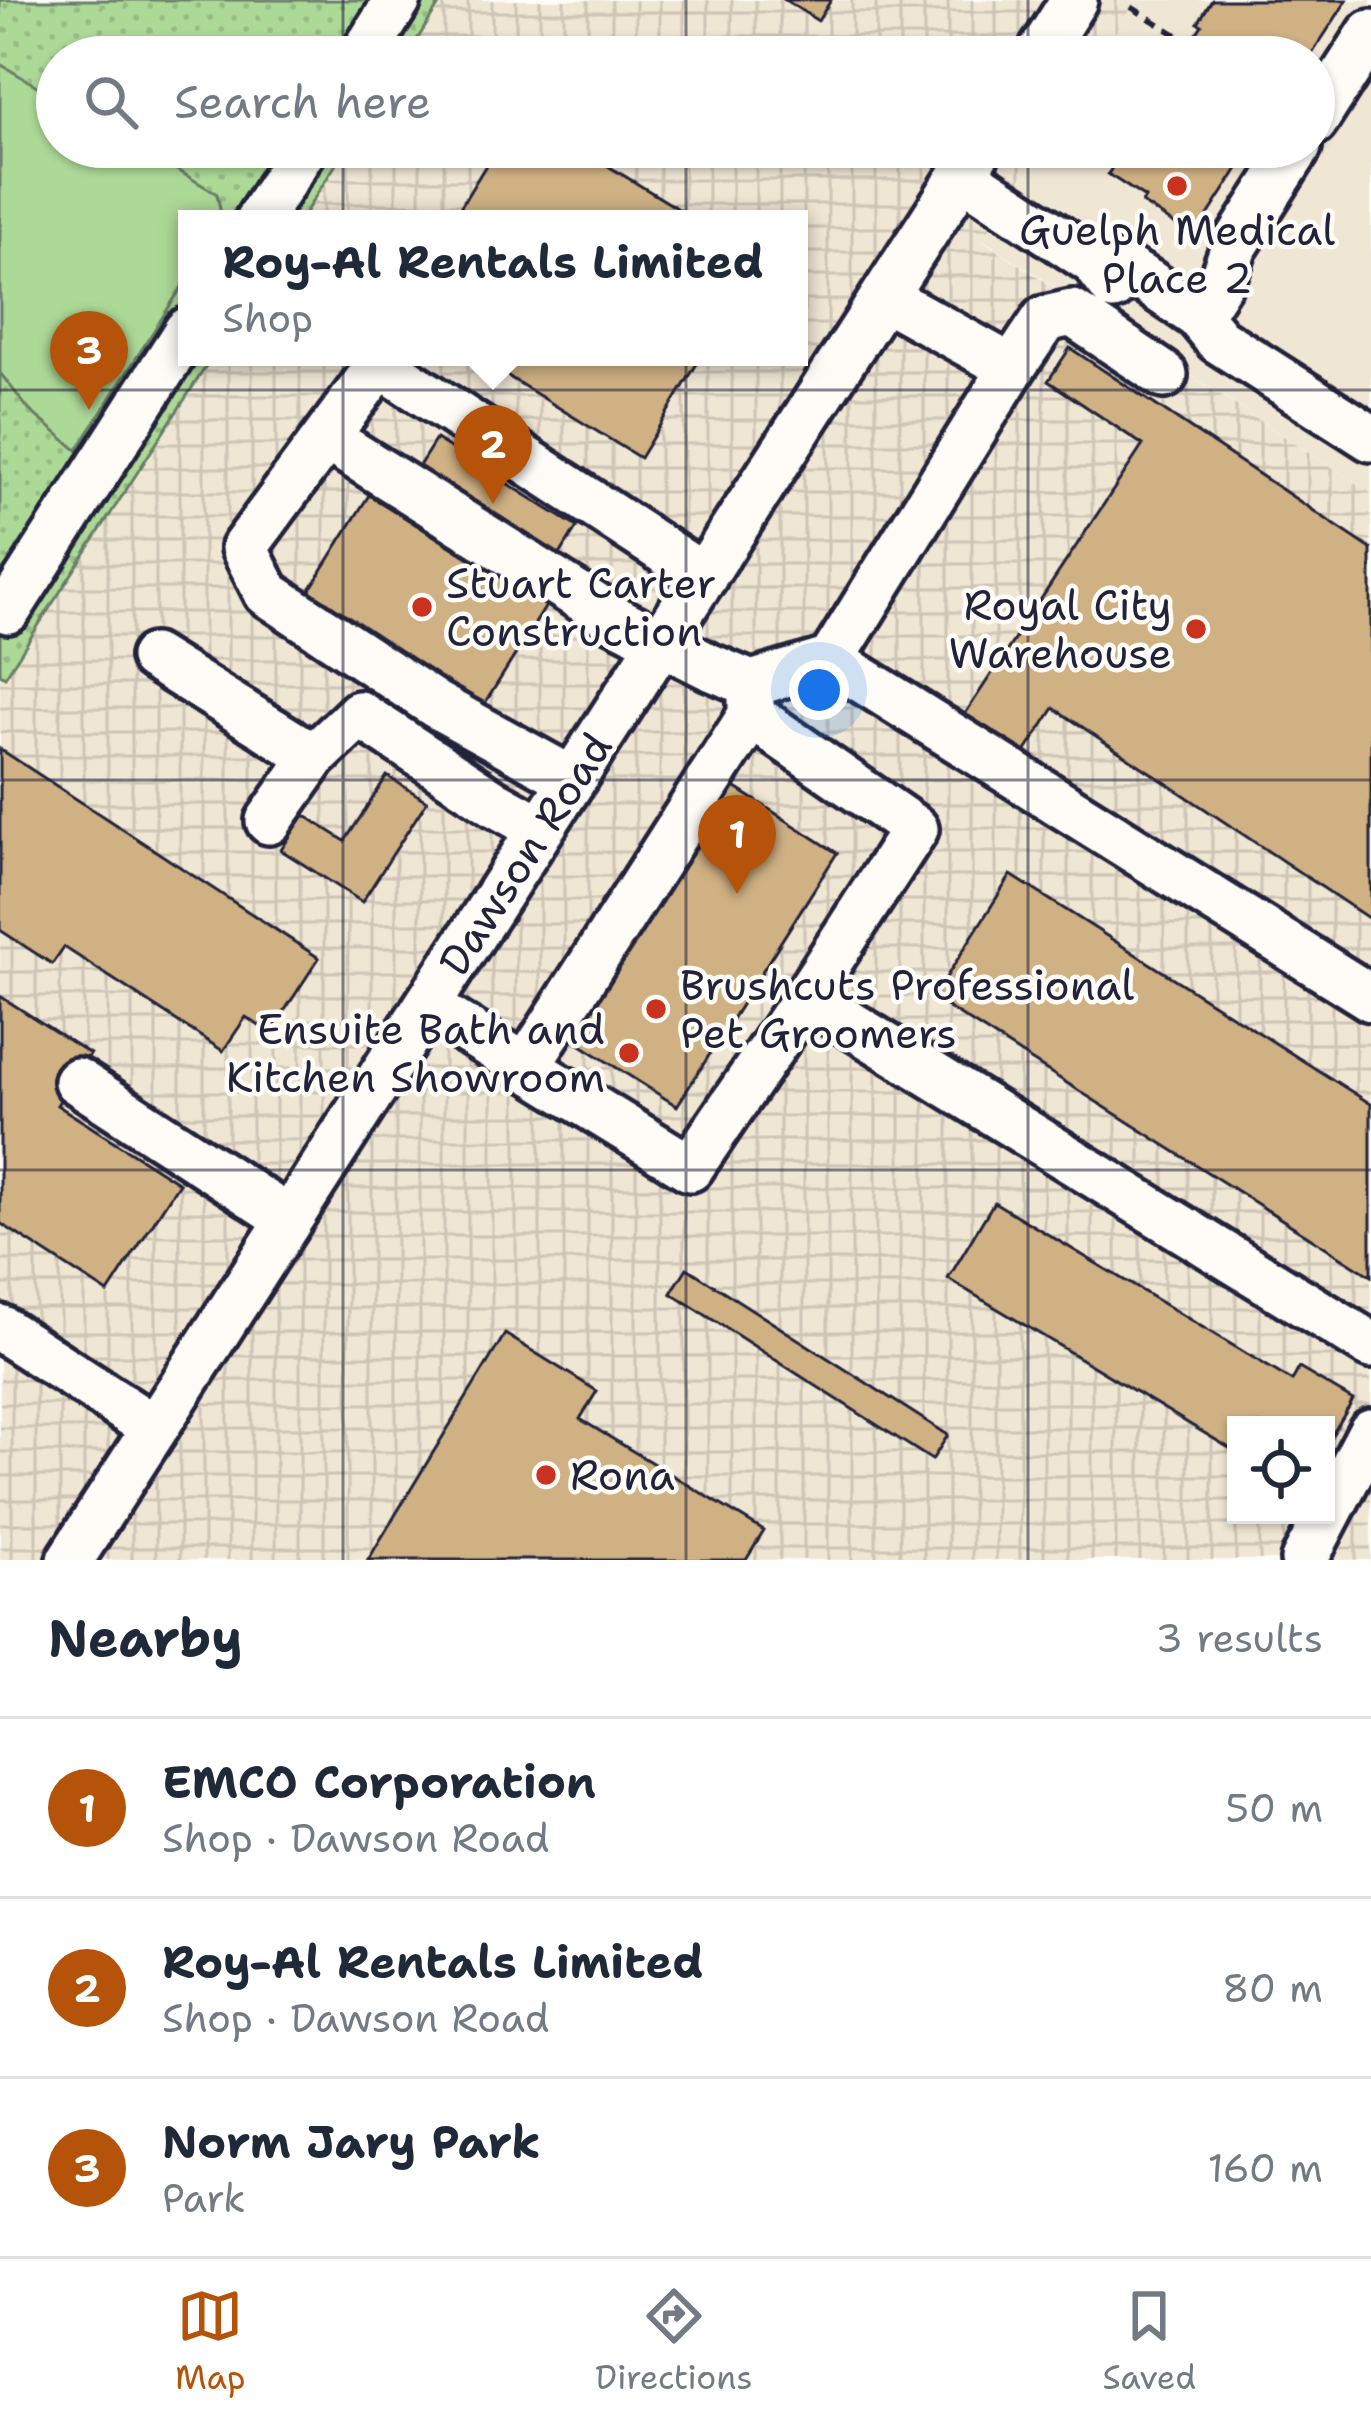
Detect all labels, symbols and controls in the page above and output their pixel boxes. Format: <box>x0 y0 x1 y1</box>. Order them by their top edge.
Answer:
search box <box>36 36 1335 168</box>
icon: search <box>78 69 144 135</box>
text: Search here <box>174 72 431 132</box>
marker: Guelph Medical Place 2 <box>1164 173 1190 199</box>
place label: Guelph Medical Place 2 <box>1019 202 1335 306</box>
popup <box>178 210 808 366</box>
text: Roy-Al Rentals Limited <box>222 232 764 292</box>
text: Shop <box>222 292 313 344</box>
pin: 3 <box>50 311 128 410</box>
pin: 2 <box>454 405 532 504</box>
place label: Stuart Carter Construction <box>446 555 716 659</box>
place label: Royal City Warehouse <box>948 577 1172 681</box>
marker: Stuart Carter Construction <box>409 594 435 620</box>
marker: Royal City Warehouse <box>1183 616 1209 642</box>
your location <box>789 660 849 720</box>
street label: Dawson Road <box>426 722 624 986</box>
pin: 1 <box>698 795 776 894</box>
place label: Brushcuts Professional Pet Groomers <box>680 957 1134 1061</box>
marker: Brushcuts Professional Pet Groomers <box>643 996 669 1022</box>
place label: Ensuite Bath and Kitchen Showroom <box>226 1001 605 1105</box>
marker: Ensuite Bath and Kitchen Showroom <box>616 1040 642 1066</box>
map controls <box>1227 1416 1335 1524</box>
button: locate <box>1227 1416 1335 1524</box>
place label: Rona <box>570 1447 675 1503</box>
marker: Rona <box>533 1462 559 1488</box>
text: Nearby <box>48 1604 243 1672</box>
text: 3 results <box>1156 1612 1323 1664</box>
text: EMCO Corporation <box>162 1752 596 1812</box>
text: 1 <box>78 1782 96 1834</box>
text: 50 m <box>1225 1782 1323 1834</box>
text: Shop · Dawson Road <box>162 1812 549 1864</box>
text: Roy-Al Rentals Limited <box>162 1932 704 1992</box>
text: 2 <box>73 1962 101 2014</box>
text: 80 m <box>1222 1962 1323 2014</box>
text: Shop · Dawson Road <box>162 1992 549 2044</box>
text: Norm Jary Park <box>162 2112 541 2172</box>
text: 3 <box>73 2142 101 2194</box>
text: 160 m <box>1208 2142 1323 2194</box>
text: Park <box>162 2172 246 2224</box>
tab: Map <box>175 2283 246 2400</box>
tab: Directions <box>595 2283 753 2400</box>
tab: Saved <box>1102 2283 1196 2400</box>

